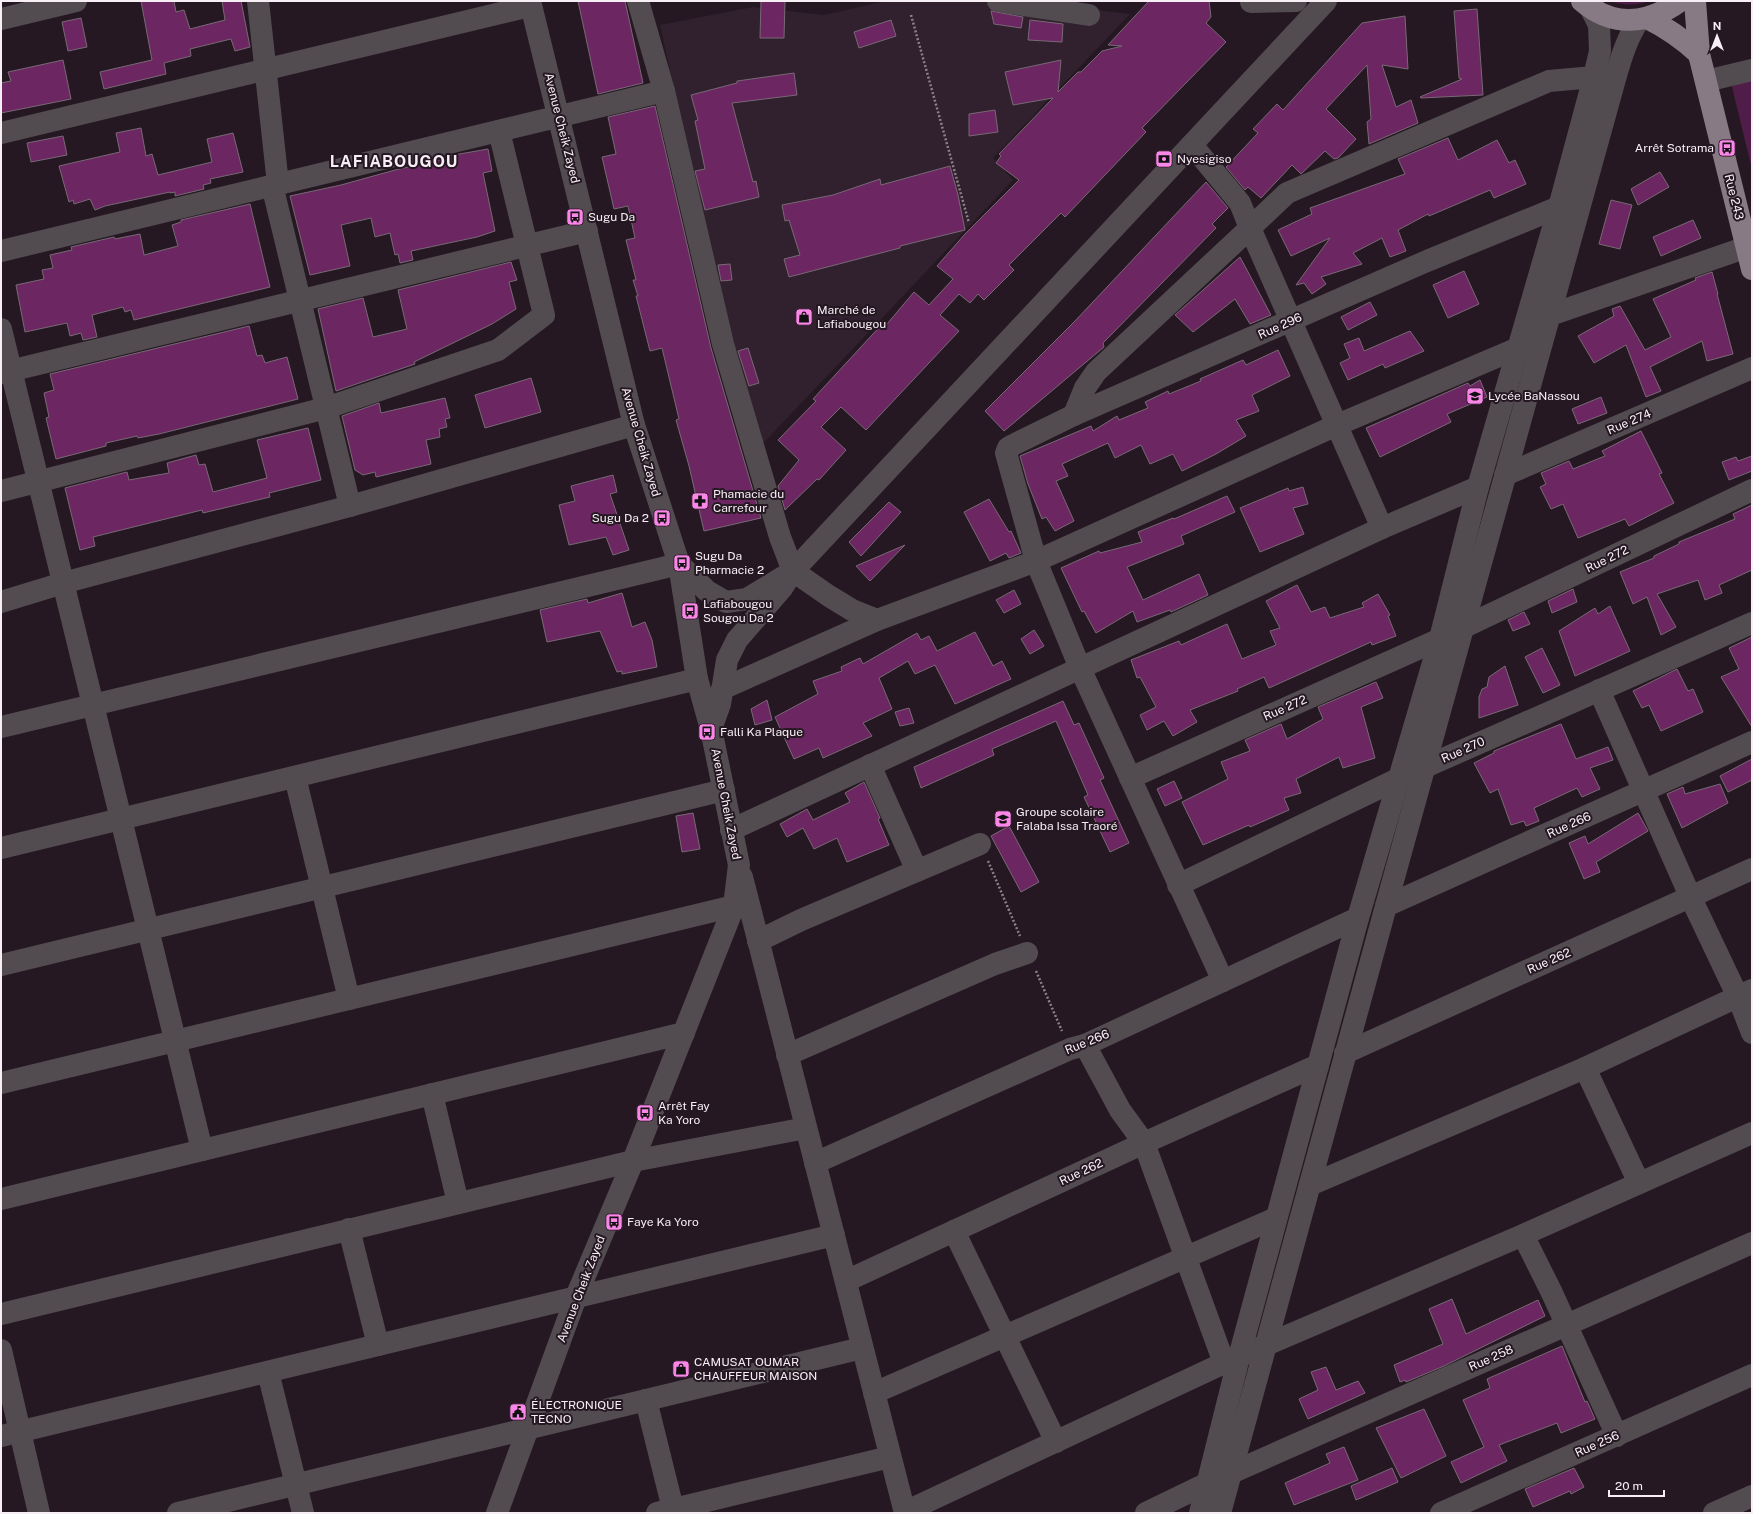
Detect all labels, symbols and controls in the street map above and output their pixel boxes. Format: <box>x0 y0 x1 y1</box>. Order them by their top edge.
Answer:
north arrow <box>1697 16 1737 56</box>
text: N <box>1713 20 1721 32</box>
street label: Avenue Cheik Zayed <box>542 71 582 185</box>
bus stop icon: Arrêt Sotrama <box>1717 138 1737 158</box>
place label: Arrêt Sotrama <box>1635 141 1714 155</box>
bank icon: Nyesigiso <box>1154 149 1174 169</box>
district label: LAFIABOUGOU <box>330 152 458 171</box>
place label: Nyesigiso <box>1177 152 1232 166</box>
street label: Rue 243 <box>1722 173 1746 221</box>
bus stop icon: Sugu Da <box>565 207 585 227</box>
place label: Sugu Da <box>588 210 635 224</box>
place label: Marché de Lafiabougou <box>817 303 886 331</box>
shop icon: Marché de Lafiabougou <box>794 307 814 327</box>
street label: Rue 296 <box>1256 310 1304 342</box>
street label: Avenue Cheik Zayed <box>619 386 663 498</box>
school or university icon: Lycée BaNassou <box>1465 386 1485 406</box>
place label: Lycée BaNassou <box>1488 389 1580 403</box>
street label: Rue 274 <box>1605 406 1653 437</box>
place label: Phamacie du Carrefour <box>713 487 784 515</box>
pharmacy icon: Phamacie du Carrefour <box>690 491 710 511</box>
bus stop icon: Sugu Da 2 <box>652 508 672 528</box>
place label: Sugu Da 2 <box>592 511 649 525</box>
street label: Rue 272 <box>1583 543 1631 575</box>
place label: Sugu Da Pharmacie 2 <box>695 549 764 577</box>
bus stop icon: Sugu Da Pharmacie 2 <box>672 553 692 573</box>
place label: Lafiabougou Sougou Da 2 <box>703 597 774 625</box>
bus stop icon: Lafiabougou Sougou Da 2 <box>680 601 700 621</box>
street label: Rue 272 <box>1261 692 1309 724</box>
bus stop icon: Falli Ka Plaque <box>697 722 717 742</box>
place label: Falli Ka Plaque <box>720 725 803 739</box>
street label: Rue 270 <box>1439 734 1487 766</box>
street label: Avenue Cheik Zayed <box>708 747 744 861</box>
place label: Groupe scolaire Falaba Issa Traoré <box>1016 805 1118 833</box>
school or university icon: Groupe scolaire Falaba Issa Traoré <box>993 809 1013 829</box>
street label: Rue 266 <box>1545 809 1593 841</box>
street label: Rue 262 <box>1525 945 1573 977</box>
street label: Rue 266 <box>1063 1027 1111 1057</box>
place label: Arrêt Fay Ka Yoro <box>658 1099 710 1127</box>
bus stop icon: Arrêt Fay Ka Yoro <box>635 1103 655 1123</box>
street label: Rue 262 <box>1057 1156 1105 1188</box>
bus stop icon: Faye Ka Yoro <box>604 1212 624 1232</box>
place label: Faye Ka Yoro <box>627 1215 699 1229</box>
street label: Avenue Cheik Zayed <box>554 1234 608 1344</box>
street label: Rue 258 <box>1467 1342 1516 1374</box>
place label: CAMUSAT OUMAR CHAUFFEUR MAISON <box>694 1355 817 1383</box>
shop icon: CAMUSAT OUMAR CHAUFFEUR MAISON <box>671 1359 691 1379</box>
place label: ÉLECTRONIQUE TECNO <box>531 1398 622 1426</box>
public building icon: ÉLECTRONIQUE TECNO <box>508 1402 528 1422</box>
street label: Rue 256 <box>1573 1428 1621 1460</box>
scale bar <box>1609 1472 1664 1498</box>
text: 20 m <box>1615 1479 1643 1493</box>

